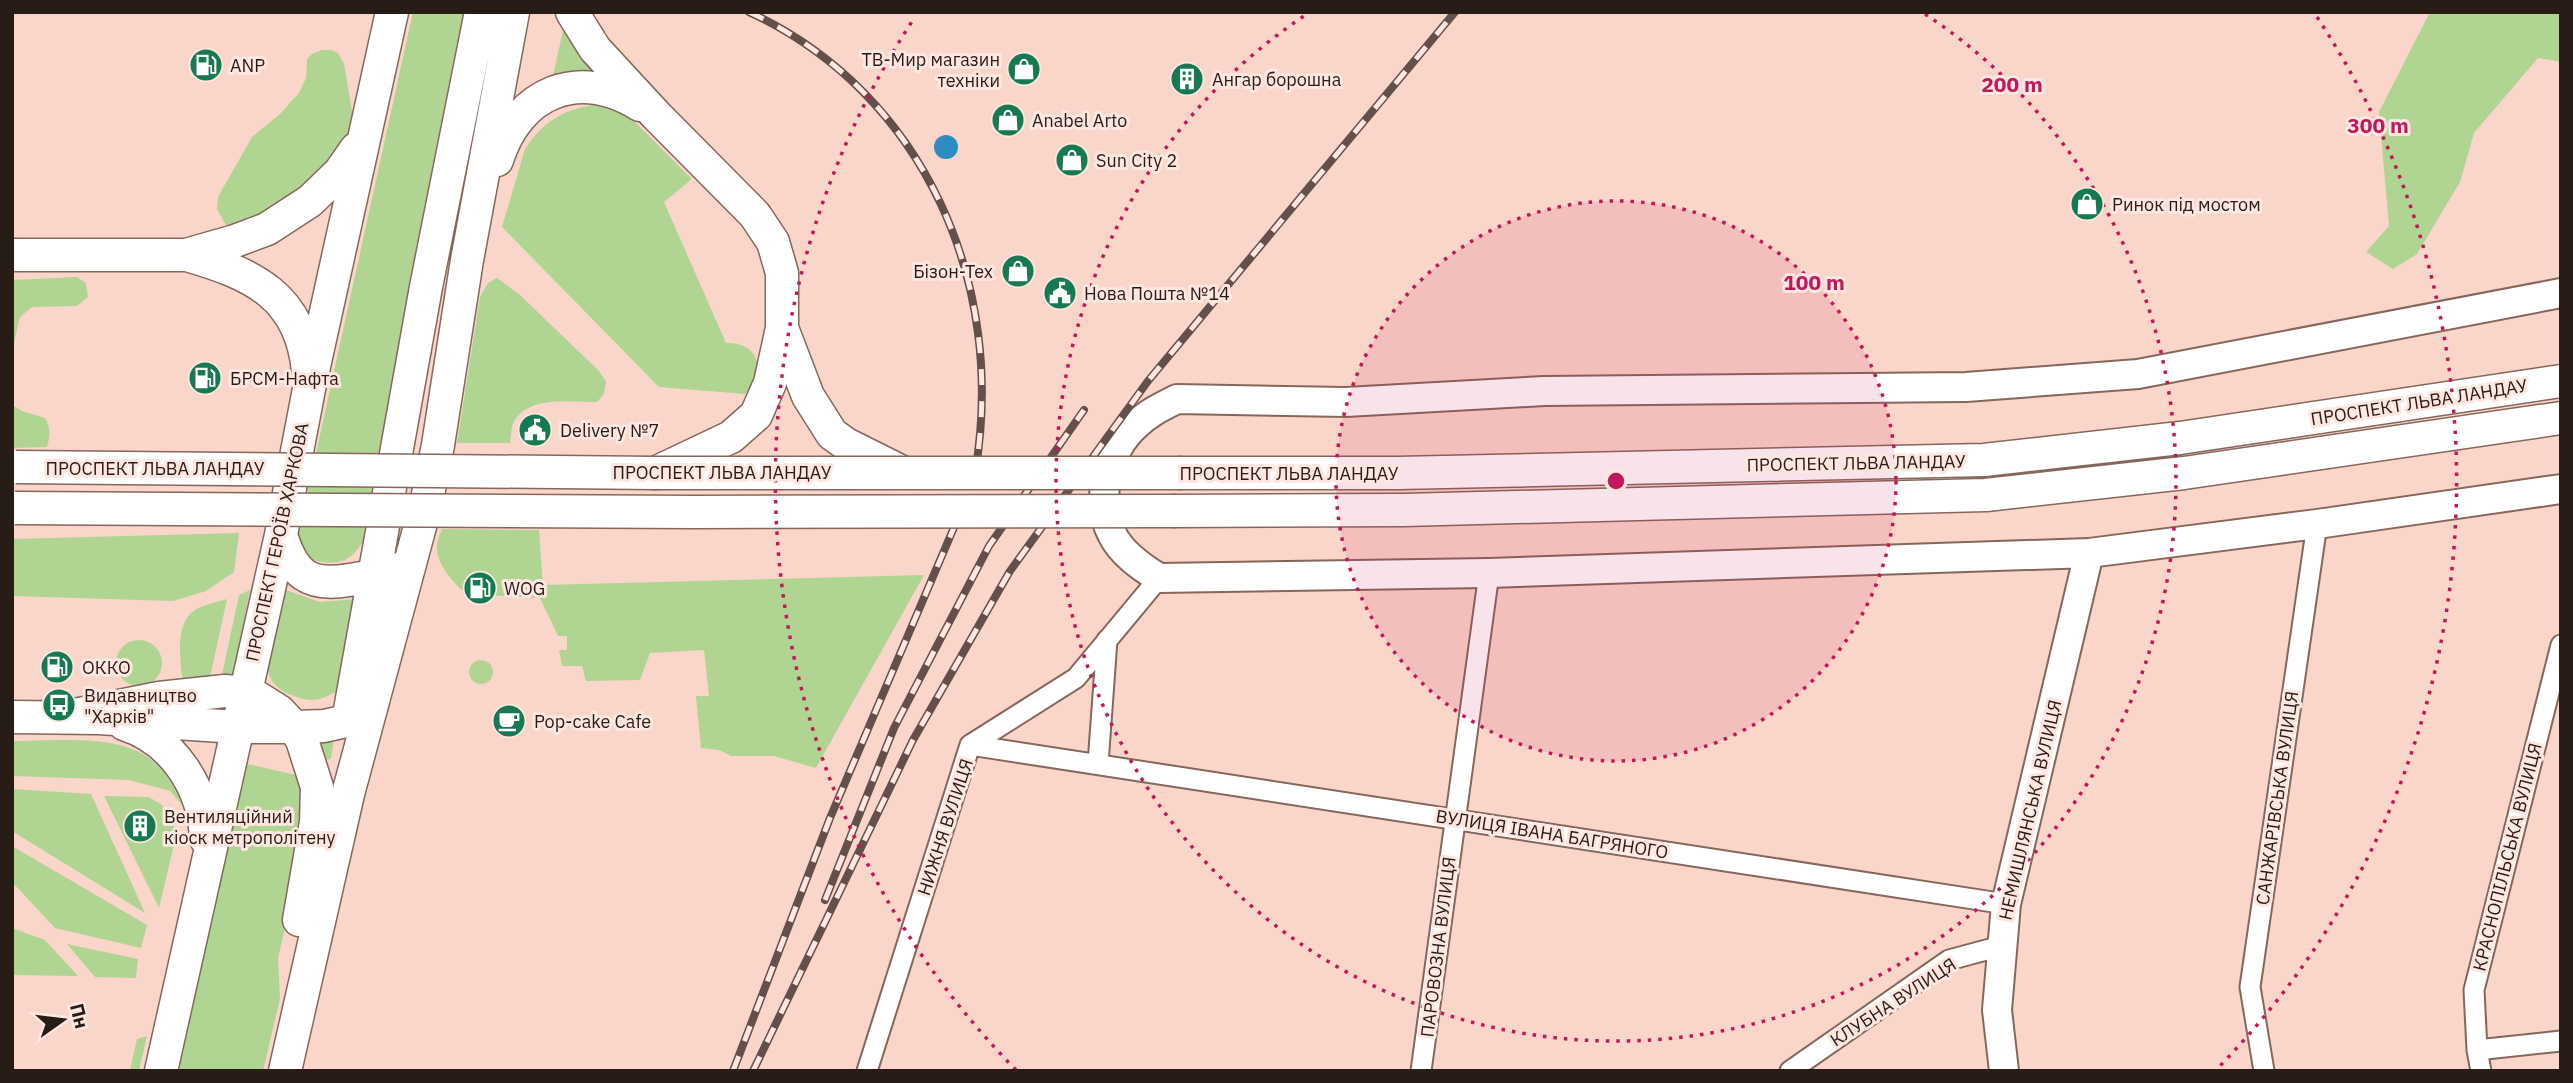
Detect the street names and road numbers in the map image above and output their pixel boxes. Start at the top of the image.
street label: ПРОСПЕКТ ЛЬВА ЛАНДАУ [2309,373,2529,430]
street label: ПРОСПЕКТ ГЕРОЇВ ХАРКОВА [240,420,314,664]
street label: ПРОСПЕКТ ЛЬВА ЛАНДАУ [1746,450,1966,476]
street label: ПРОСПЕКТ ЛЬВА ЛАНДАУ [45,457,265,480]
street label: ПРОСПЕКТ ЛЬВА ЛАНДАУ [612,461,832,484]
street label: ПРОСПЕКТ ЛЬВА ЛАНДАУ [1179,462,1399,485]
street label: САНЖАРІВСЬКА ВУЛИЦЯ [2251,690,2303,906]
street label: НЕМИШЛЯНСЬКА ВУЛИЦЯ [1993,698,2067,922]
street label: КРАСНОПІЛЬСЬКА ВУЛИЦЯ [2467,740,2547,974]
street label: НИЖНЯ ВУЛИЦЯ [912,756,978,898]
street label: ВУЛИЦЯ ІВАНА БАГРЯНОГО [1434,804,1670,864]
street label: ПАРОВОЗНА ВУЛИЦЯ [1415,855,1461,1039]
street label: КЛУБНА ВУЛИЦЯ [1826,953,1960,1051]

